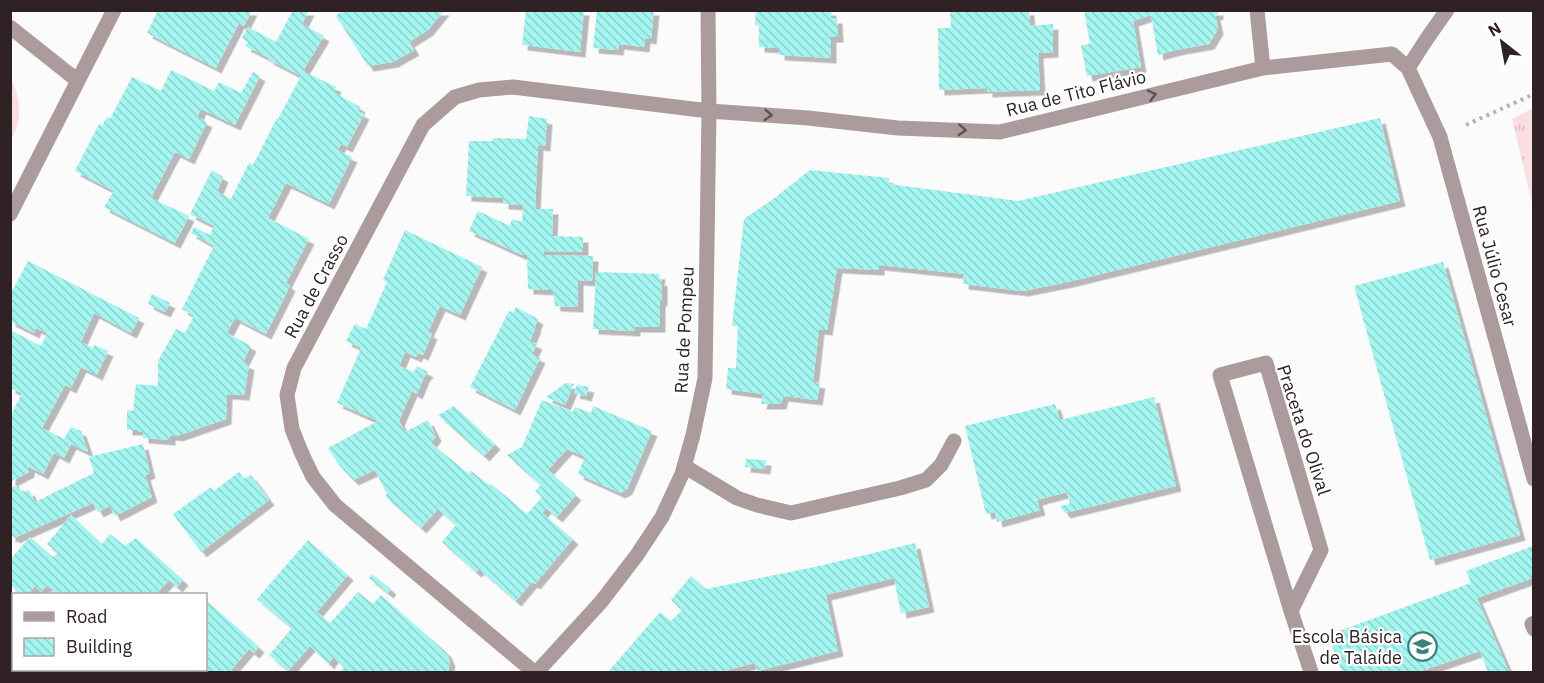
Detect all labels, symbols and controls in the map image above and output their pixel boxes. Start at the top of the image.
north arrow [1472,12,1532,72]
text: N [1484,18,1504,41]
street label: Rua de Tito Flávio [1004,64,1148,122]
one-way arrow [1147,89,1157,102]
one-way arrow [763,108,772,121]
one-way arrow [958,124,967,137]
street label: Rua Júlio Cesar [1468,203,1522,330]
street label: Rua de Crasso [279,230,353,342]
street label: Rua de Pompeu [669,266,699,394]
street label: Praceta do Olival [1272,362,1336,498]
legend [12,593,207,671]
text: Road [66,605,107,628]
place label: Escola Básica de Talaíde [1292,625,1402,669]
school or university icon: Escola Básica de Talaíde [1407,630,1439,662]
text: Building [66,635,133,658]

